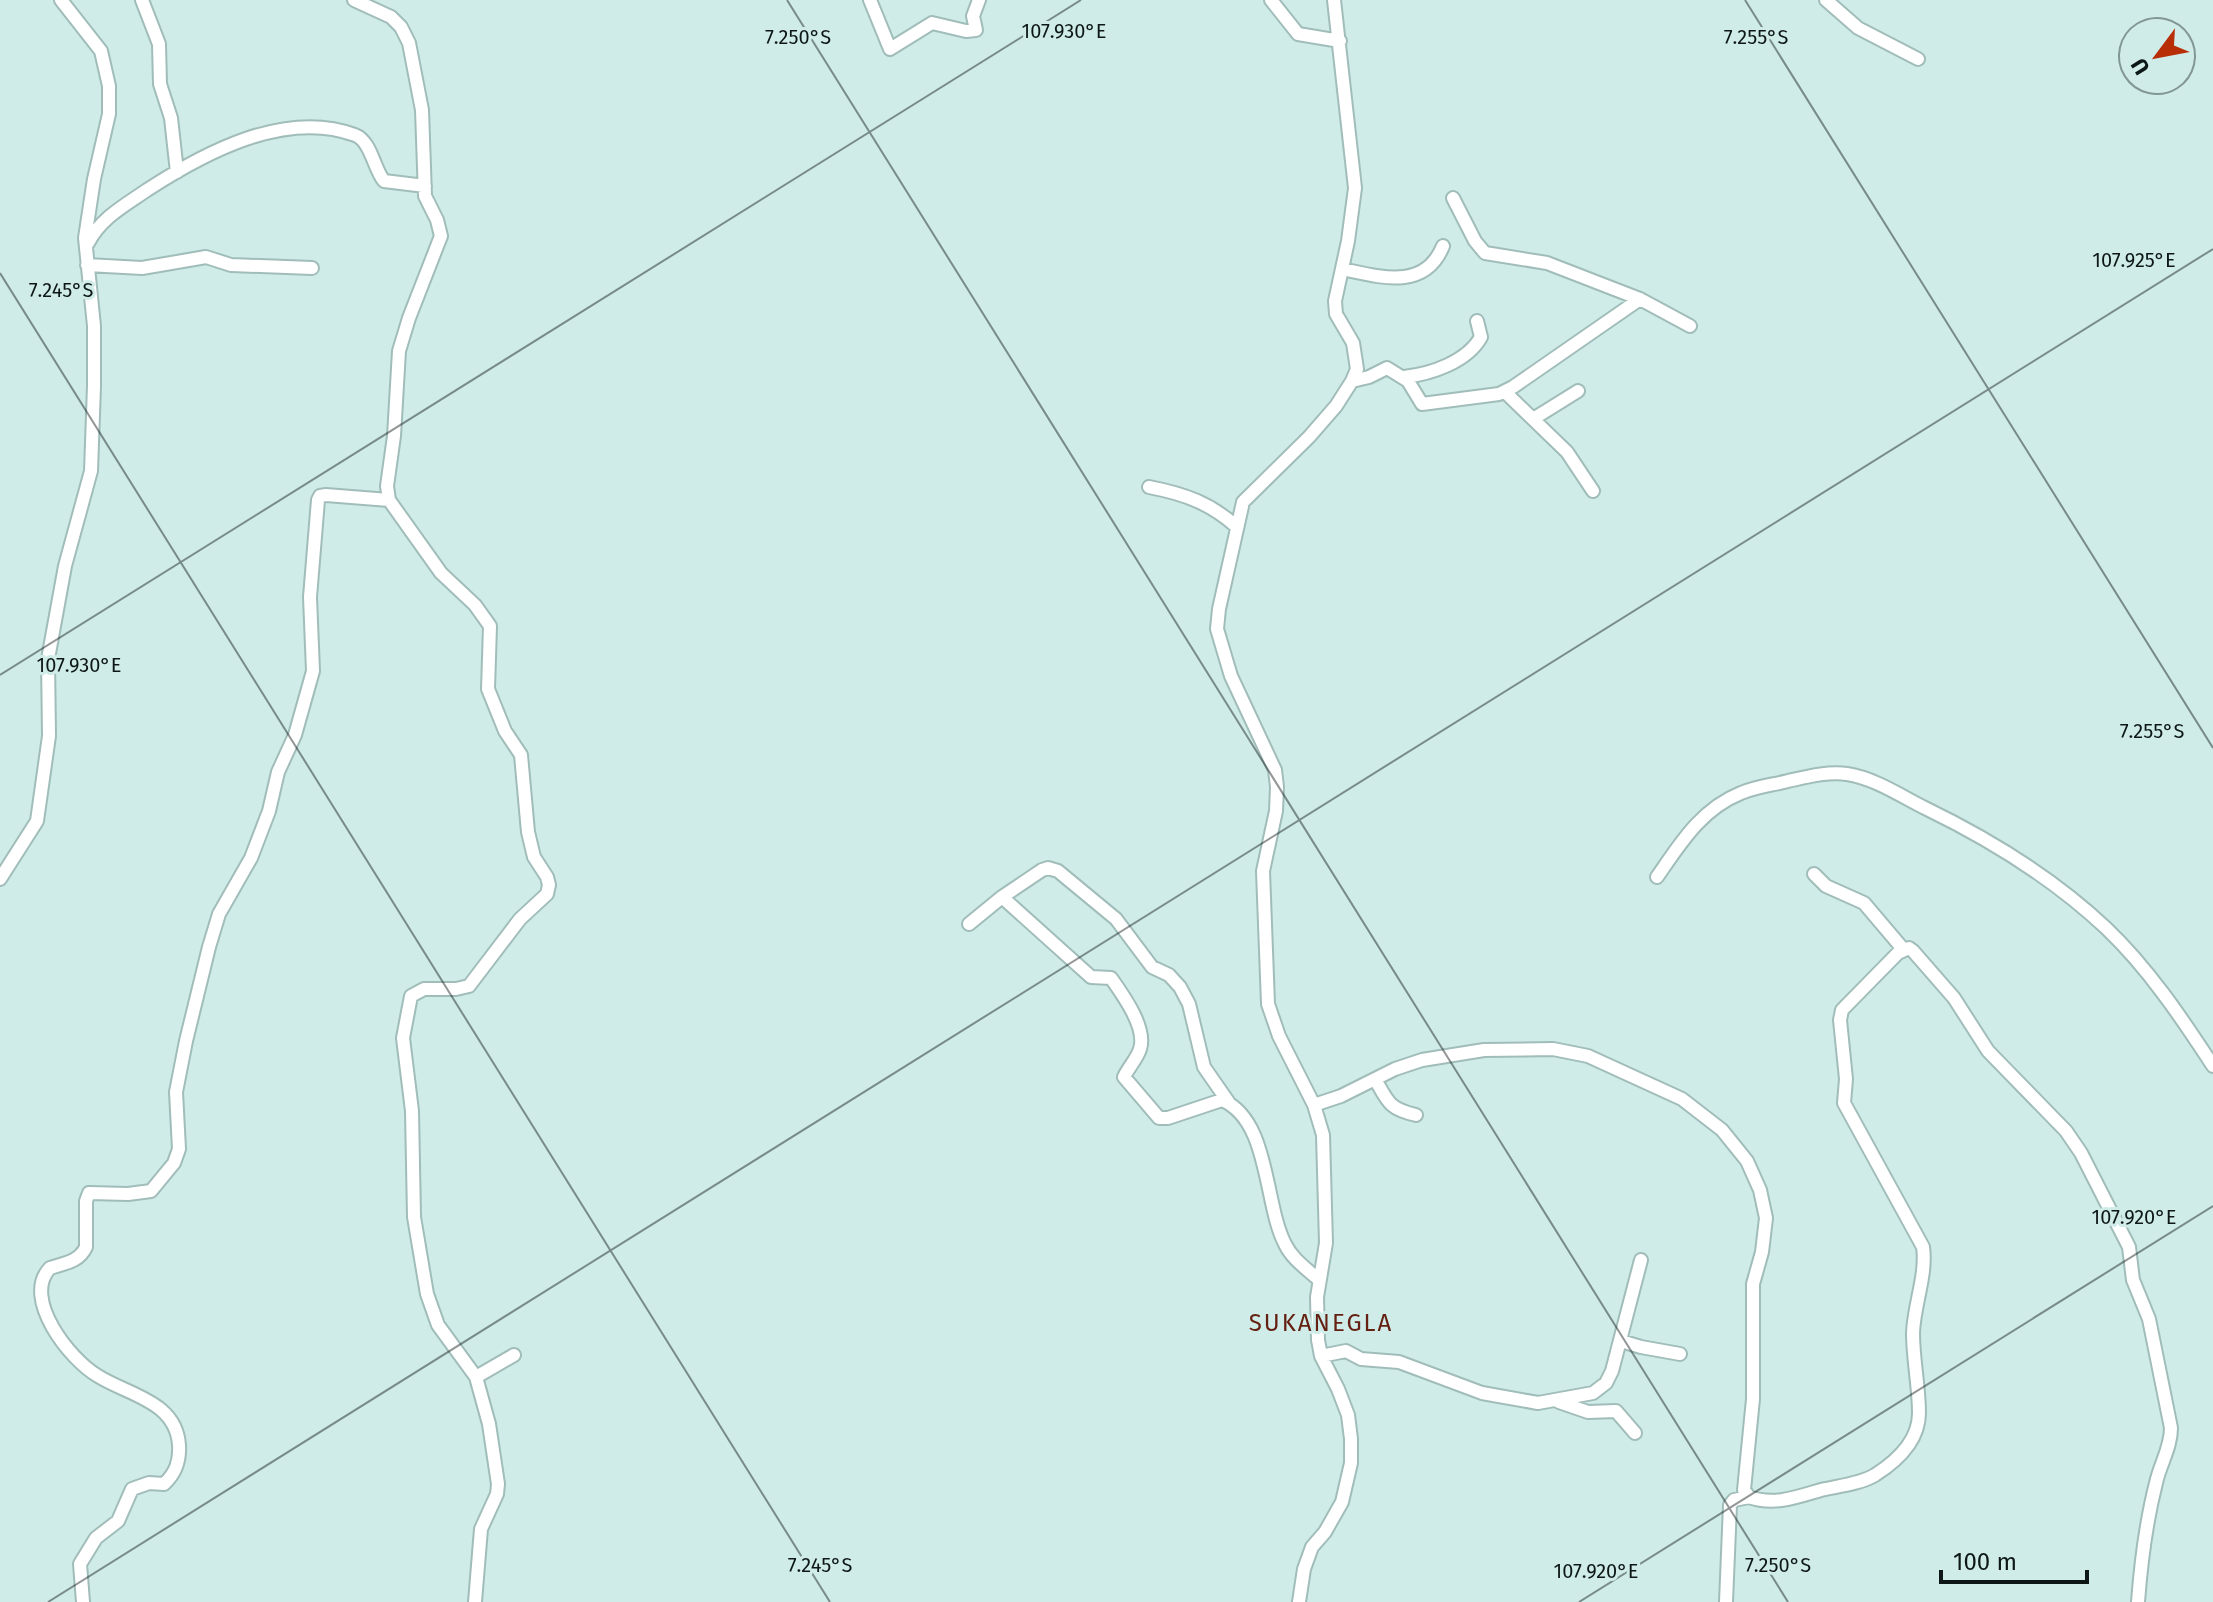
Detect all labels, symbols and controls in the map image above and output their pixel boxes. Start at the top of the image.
north arrow [2117,16,2197,96]
text: 107.930°E [1022,19,1107,43]
text: 7.250°S [765,25,831,49]
text: 7.255°S [1724,25,1788,49]
text: U [2125,53,2156,80]
text: 107.925°E [2092,248,2176,272]
text: 7.245°S [29,278,93,302]
text: 107.930°E [37,653,122,677]
text: 7.255°S [2120,719,2184,743]
text: 107.920°E [2092,1205,2176,1229]
district label: SUKANEGLA [1249,1309,1393,1337]
scale bar [1941,1534,2087,1584]
text: 100 m [1953,1548,2017,1576]
text: 7.245°S [788,1553,852,1577]
text: 7.250°S [1745,1553,1811,1577]
text: 107.920°E [1554,1559,1638,1583]

